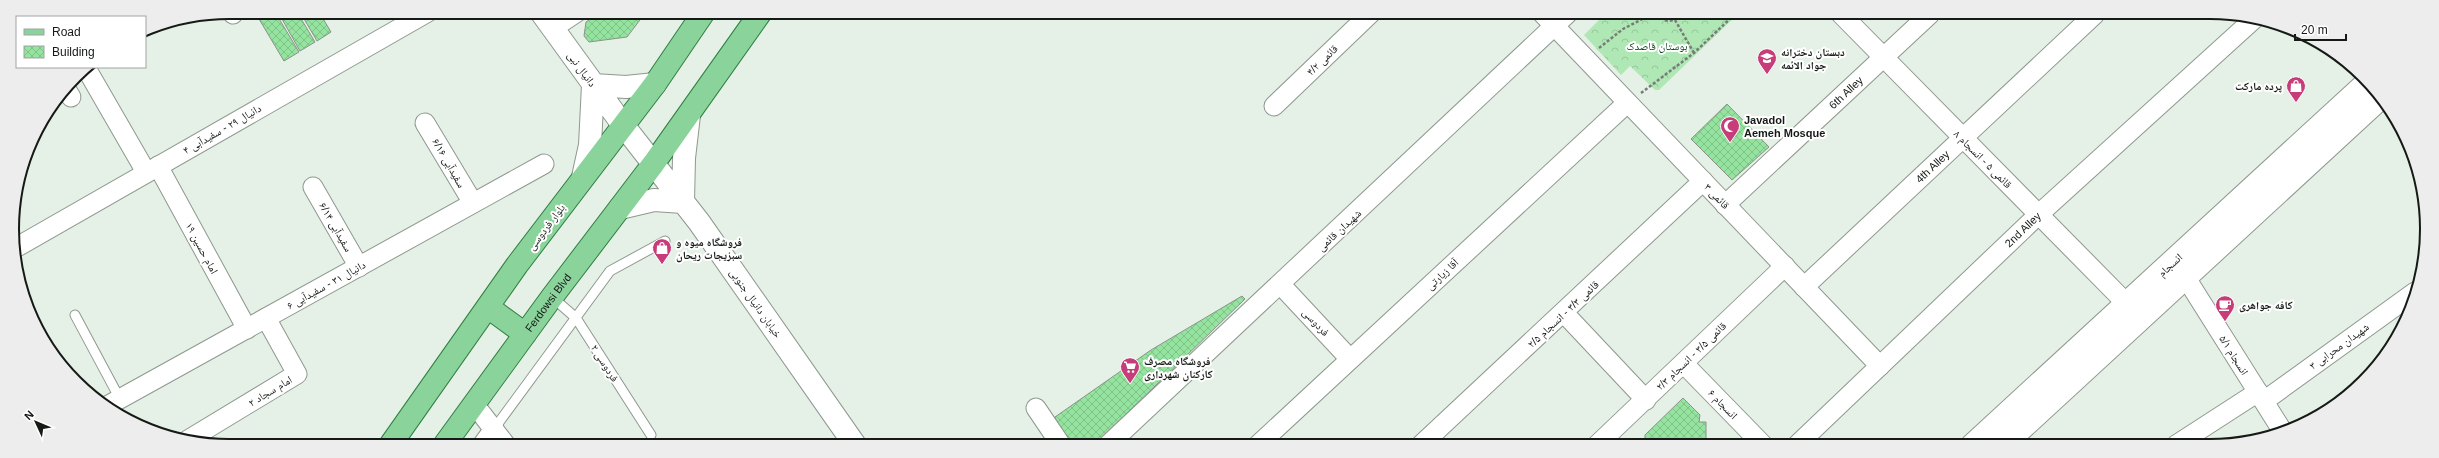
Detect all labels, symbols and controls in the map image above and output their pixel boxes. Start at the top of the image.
legend [16,16,146,68]
scale bar [2295,16,2346,42]
text: 20 m [2301,23,2328,37]
text: Road [52,25,81,39]
park label: بوستان قاصدک [1627,40,1687,53]
street label: قائمی ۴/۲ [1304,42,1341,78]
text: Building [52,45,95,59]
place label: دبستان دخترانه جواد الائمه [1781,46,1845,72]
school or university icon: دبستان دخترانه جواد الائمه [1756,47,1778,75]
street label: دانیال نبی [564,49,599,90]
street label: 6th Alley [1826,74,1865,111]
shop icon: پرده مارکت [2285,75,2307,103]
place label: پرده مارکت [2235,80,2282,93]
street label: دانیال ۲۹ - سفیدآبی ۴ [181,102,264,157]
place label: Javadol Aemeh Mosque [1744,114,1825,139]
mosque icon: Javadol Aemeh Mosque [1719,115,1741,143]
street label: قائمی ۵ - انسجام ۸ [1951,128,2015,191]
street label: سفیدآبی ۶/۱۶ [429,136,468,190]
street label: 4th Alley [1913,148,1952,185]
street label: قائمی ۳ [1701,181,1732,212]
street label: سفیدآبی ۶/۱۴ [316,200,355,254]
street label: بلوار فردوسی [525,202,568,253]
street label: شهیدان قائمی [1315,207,1364,254]
street label: 2nd Alley [2002,209,2043,249]
street label: امام حسین ۱۹ [183,220,221,276]
place label: فروشگاه میوه و سبزیجات ریحان [676,236,743,263]
shop icon: فروشگاه میوه و سبزیجات ریحان [651,237,673,265]
street label: انسجام [2156,251,2185,280]
street label: آقا زیارتی [1423,256,1461,293]
street label: دانیال ۳۱ - سفیدآبی ۶ [285,258,368,312]
street label: خیابان دانیال جنوبی [727,266,784,340]
street label: Ferdowsi Blvd [523,271,574,334]
street label: قائمی ۳/۳ - انسجام ۲/۵ [1525,278,1602,351]
cafe icon: کافه جواهری [2214,294,2236,322]
place label: کافه جواهری [2239,299,2293,313]
street label: فردوسی [1299,306,1332,339]
street label: قائمی ۳/۵ - انسجام ۲/۳ [1653,319,1729,393]
street label: شهیدان محرابی ۳ [2307,320,2372,372]
street label: انسجام ۵/۱ [2216,333,2251,378]
street label: فردوسی ۲ [588,342,621,385]
place label: فروشگاه مصرف کارکنان شهرداری [1144,355,1213,382]
supermarket icon: فروشگاه مصرف کارکنان شهرداری [1119,356,1141,384]
street label: امام سجاد ۲ [246,373,295,410]
street label: انسجام ۶ [1705,387,1740,422]
north arrow [16,402,56,442]
text: N [22,408,36,422]

